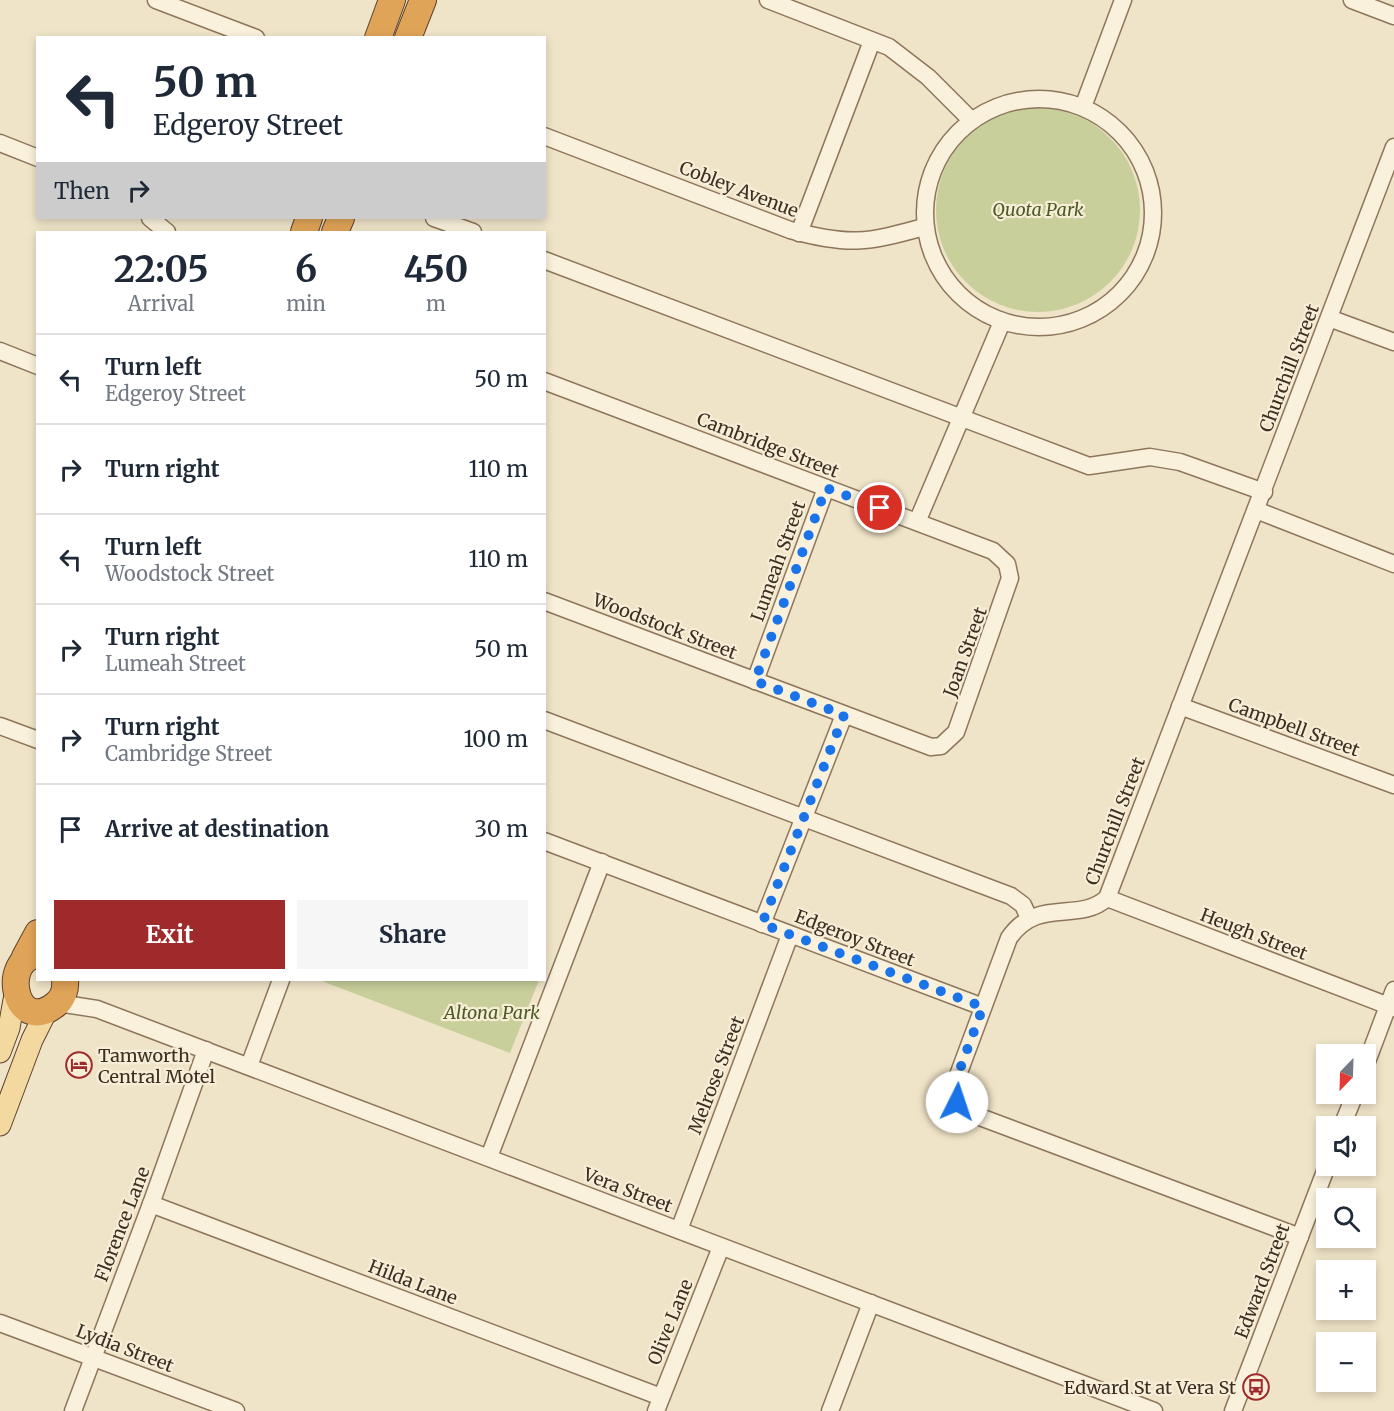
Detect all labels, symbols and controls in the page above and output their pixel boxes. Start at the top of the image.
text: 50 m [153,56,257,108]
icon: left [54,60,132,138]
text: Edgeroy Street [153,108,343,142]
street label: Cobley Avenue [676,156,802,222]
icon: right [122,174,155,207]
text: Then [54,177,110,205]
park label: Quota Park [992,198,1084,221]
text: 22:05 [114,247,209,292]
text: 6 [295,247,317,292]
text: 450 [404,247,468,292]
text: Arrival [128,291,195,316]
text: min [286,291,326,316]
text: m [426,291,446,316]
street label: Churchill Street [1254,301,1324,435]
text: Turn left [105,353,202,381]
icon: left [54,363,87,396]
text: 50 m [474,365,528,393]
text: Edgeroy Street [105,381,246,406]
street label: Cambridge Street [694,407,842,483]
icon: right [54,453,87,486]
text: Turn right [105,455,219,483]
text: 110 m [469,455,528,483]
pin [854,482,905,533]
icon: arrive [863,491,896,524]
street label: Lumeah Street [746,498,810,624]
text: Turn left [105,533,202,561]
icon: left [54,543,87,576]
text: 110 m [469,545,528,573]
text: Woodstock Street [105,561,274,586]
street label: Woodstock Street [589,588,740,664]
street label: Joan Street [938,604,992,701]
text: Turn right [105,623,219,651]
icon: right [54,633,87,666]
text: 50 m [474,635,528,663]
text: Lumeah Street [105,651,246,676]
street label: Campbell Street [1225,693,1363,761]
text: Turn right [105,713,219,741]
icon: right [54,723,87,756]
text: 100 m [463,725,528,753]
text: Cambridge Street [105,741,272,766]
street label: Churchill Street [1080,754,1150,888]
icon: arrive [54,813,87,846]
text: Arrive at destination [105,815,329,843]
text: 30 m [474,815,528,843]
button: Exit [54,900,285,969]
button: Share [297,900,528,969]
street label: Heugh Street [1197,903,1311,965]
street label: Edgeroy Street [792,905,918,971]
park label: Altona Park [442,1001,540,1024]
street label: Melrose Street [683,1013,749,1137]
place label: Tamworth Central Motel [98,1044,215,1088]
north arrow [1316,1044,1376,1104]
map controls [1316,1044,1376,1392]
hotel icon: Tamworth Central Motel [64,1050,94,1080]
position arrow [925,1070,989,1134]
button: sound [1316,1116,1376,1176]
street label: Vera Street [579,1162,676,1218]
street label: Florence Lane [90,1163,154,1285]
button: search [1316,1188,1376,1248]
street label: Edward Street [1230,1220,1294,1342]
street label: Hilda Lane [365,1255,461,1309]
button: + [1316,1260,1376,1320]
street label: Olive Lane [642,1276,698,1368]
street label: Lydia Street [73,1319,177,1377]
button: − [1316,1332,1376,1392]
bus stop icon: Edward St at Vera St [1241,1372,1271,1402]
place label: Edward St at Vera St [1064,1376,1236,1399]

